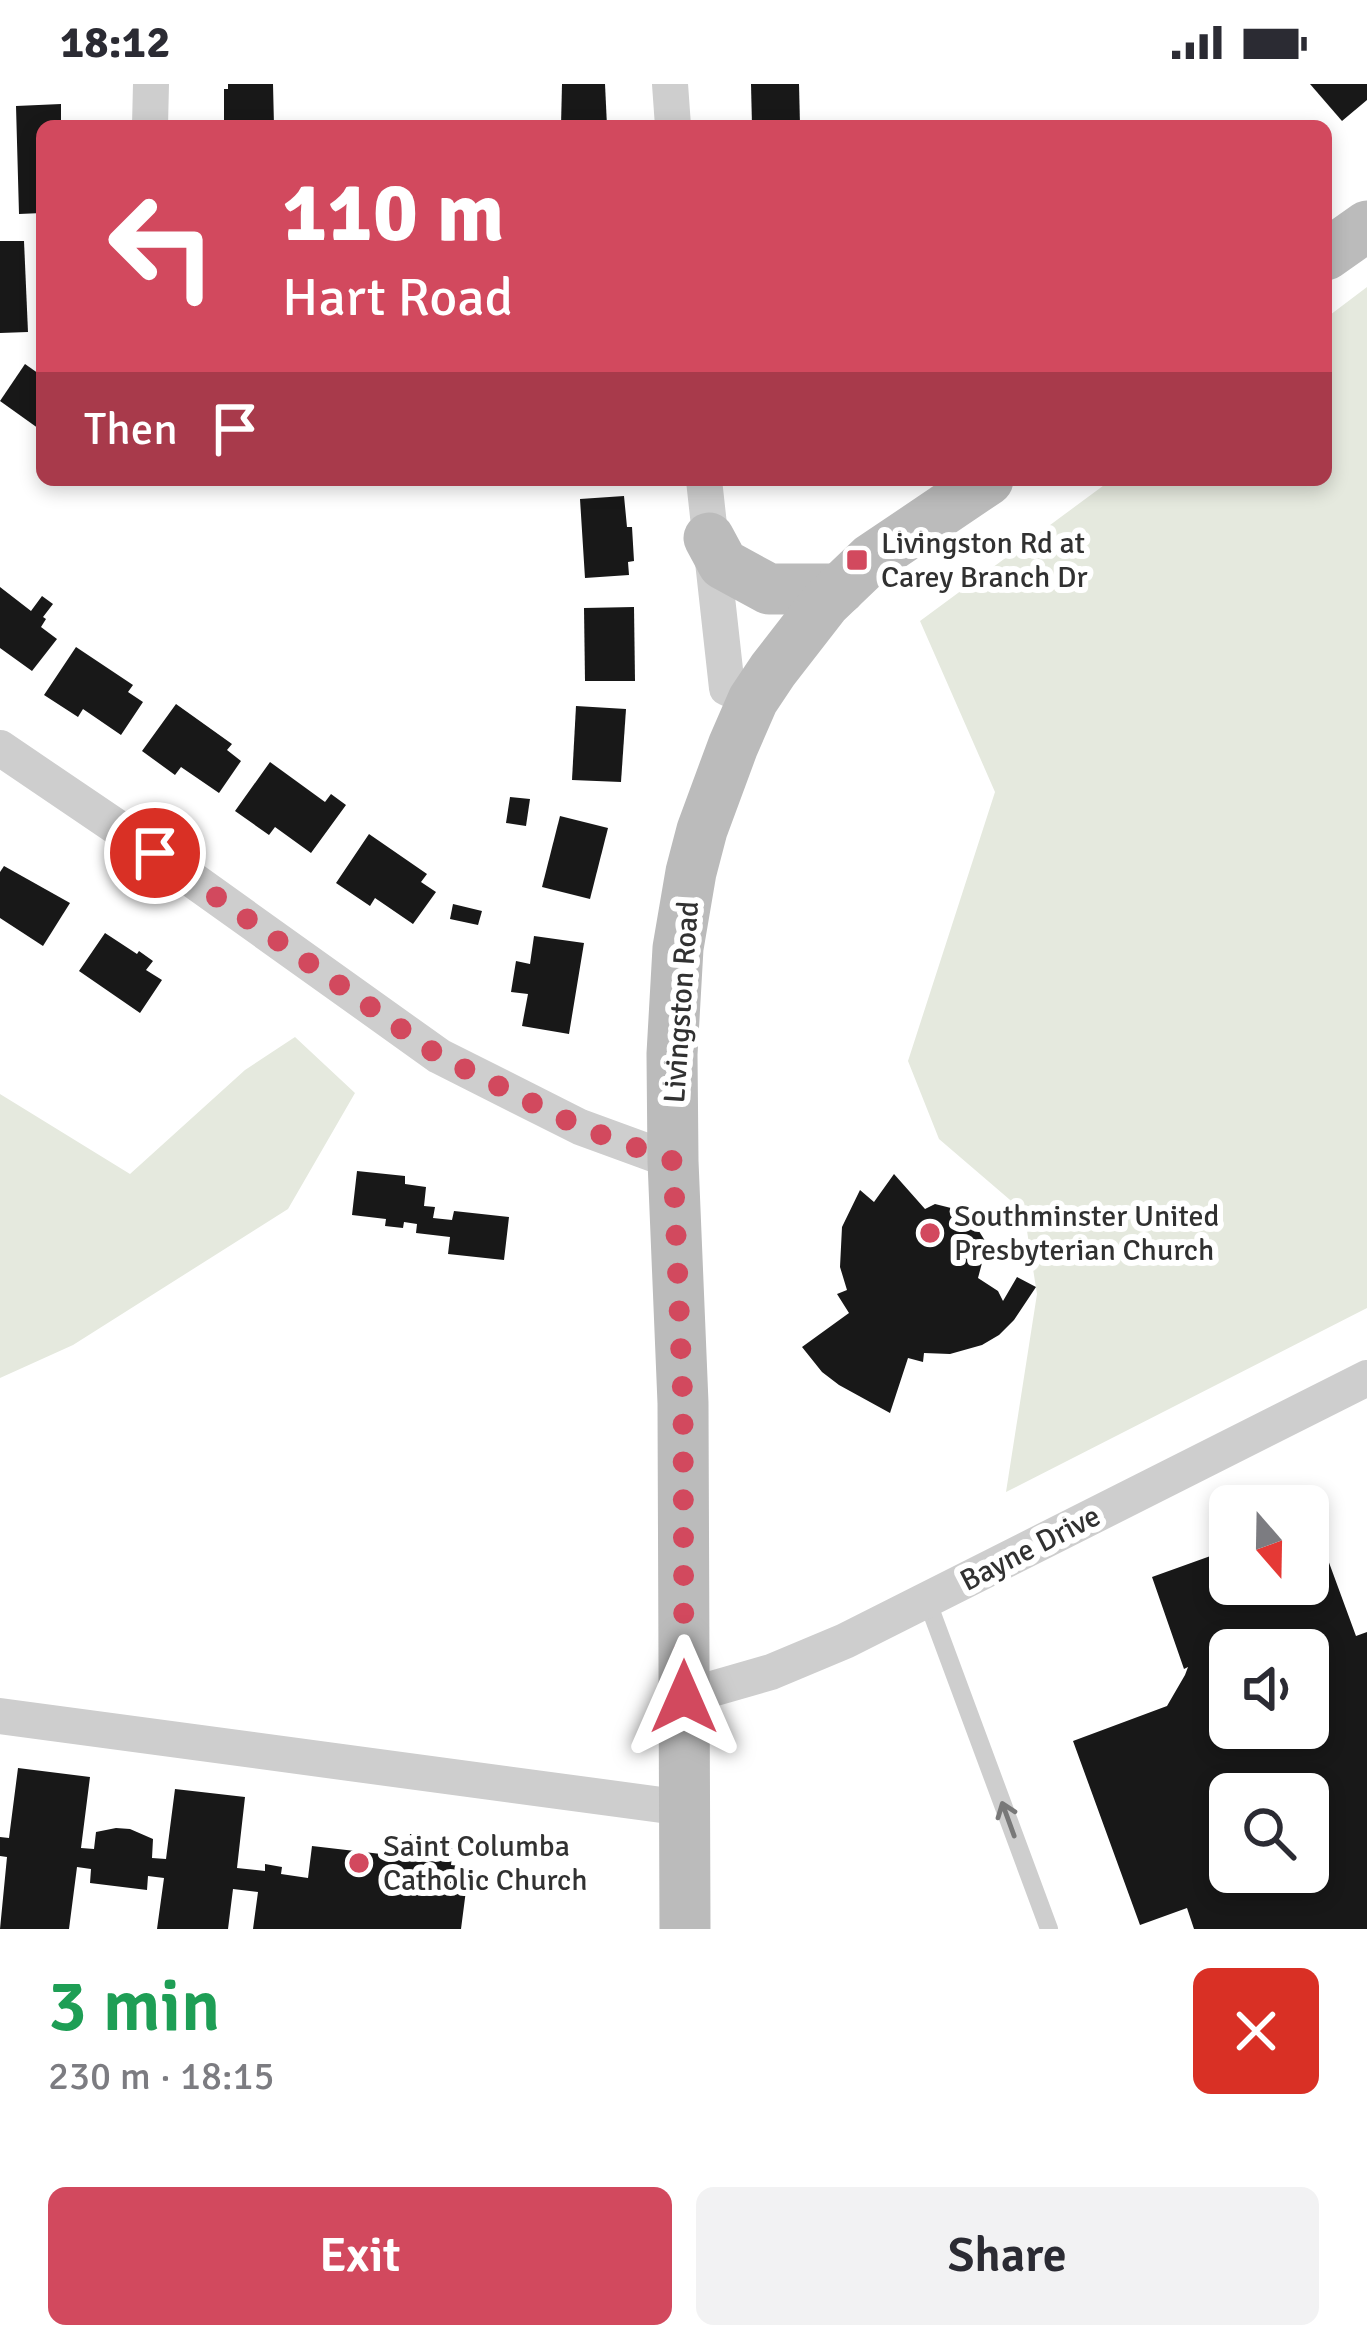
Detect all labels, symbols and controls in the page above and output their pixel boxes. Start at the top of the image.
text: 18:12 [60,15,170,70]
text: 110 m [282,161,504,265]
icon: left [84,168,240,324]
text: Hart Road [282,264,513,331]
icon: arrive [202,396,268,462]
text: Then [84,402,178,457]
place label: Livingston Rd at Carey Branch Dr [881,525,1088,596]
marker: Livingston Rd at Carey Branch Dr [844,547,870,573]
pin [104,802,206,904]
icon: arrive [122,820,188,886]
street label: Livingston Road [656,900,707,1104]
place label: Southminster United Presbyterian Church [954,1198,1219,1269]
marker: Southminster United Presbyterian Church [917,1220,943,1246]
north arrow [1209,1485,1329,1605]
map controls [1209,1485,1329,1893]
street label: Bayne Drive [954,1497,1106,1599]
button: sound [1209,1629,1329,1749]
position arrow [621,1634,747,1760]
button: search [1209,1773,1329,1893]
one-way arrow [996,1802,1018,1839]
place label: Saint Columba Catholic Church [383,1828,588,1899]
marker: Saint Columba Catholic Church [346,1850,372,1876]
text: 3 min [48,1962,220,2051]
button: close [1193,1968,1319,2094]
text: 230 m · 18:15 [48,2052,275,2100]
button: Exit [48,2187,672,2325]
button: Share [696,2187,1319,2325]

